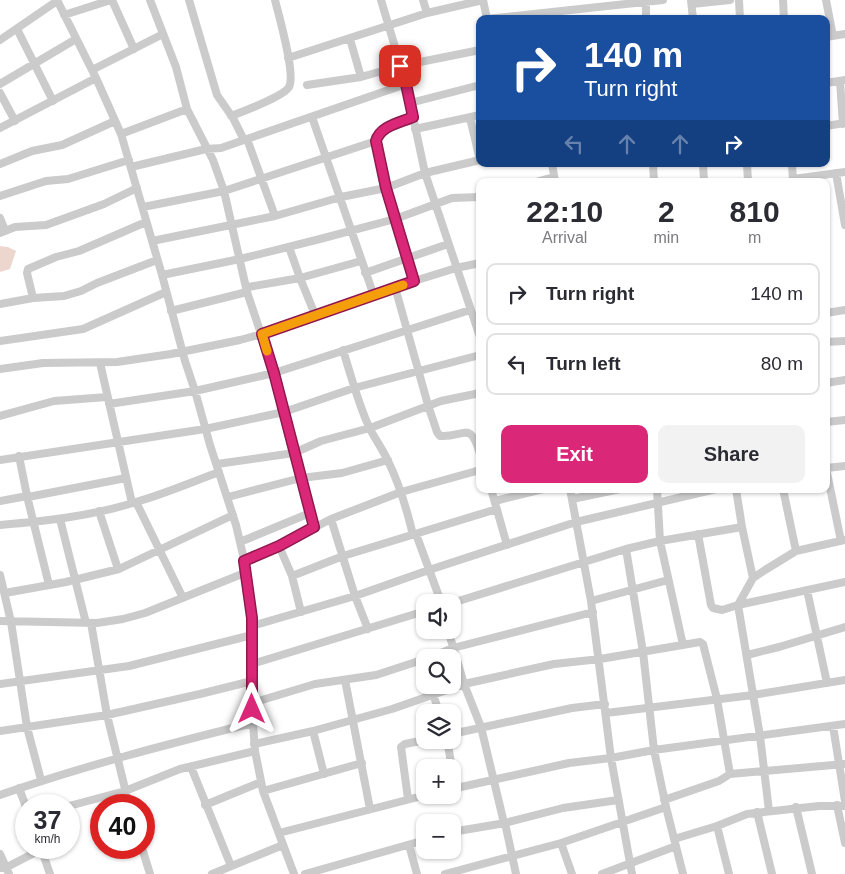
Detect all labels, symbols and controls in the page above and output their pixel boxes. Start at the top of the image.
icon: right [501,35,566,100]
text: 140 m [584,35,683,74]
pin [379,45,421,87]
icon: arrive [386,52,414,80]
text: Turn right [584,76,677,101]
icon: left [560,130,588,158]
icon: ahead [613,130,641,158]
icon: ahead [666,130,694,158]
icon: right [719,130,747,158]
text: 22:10 [526,195,603,228]
text: 2 [658,195,675,228]
text: 810 [730,195,780,228]
text: Arrival [542,229,587,246]
text: min [653,229,679,246]
text: m [748,229,761,246]
icon: right [503,280,531,308]
text: Turn right [546,283,634,304]
text: 140 m [750,283,803,304]
icon: left [503,350,531,378]
text: Turn left [546,353,621,374]
text: 80 m [761,353,803,374]
button: Exit [501,425,648,483]
button: Share [658,425,805,483]
map controls [416,594,461,859]
button: sound [416,594,461,639]
button: search [416,649,461,694]
position arrow [225,682,277,734]
button: layers [416,704,461,749]
button: + [416,759,461,804]
speed limit sign: 40 [90,794,155,859]
text: 37 [34,806,61,834]
button: − [416,814,461,859]
text: km/h [34,832,61,846]

